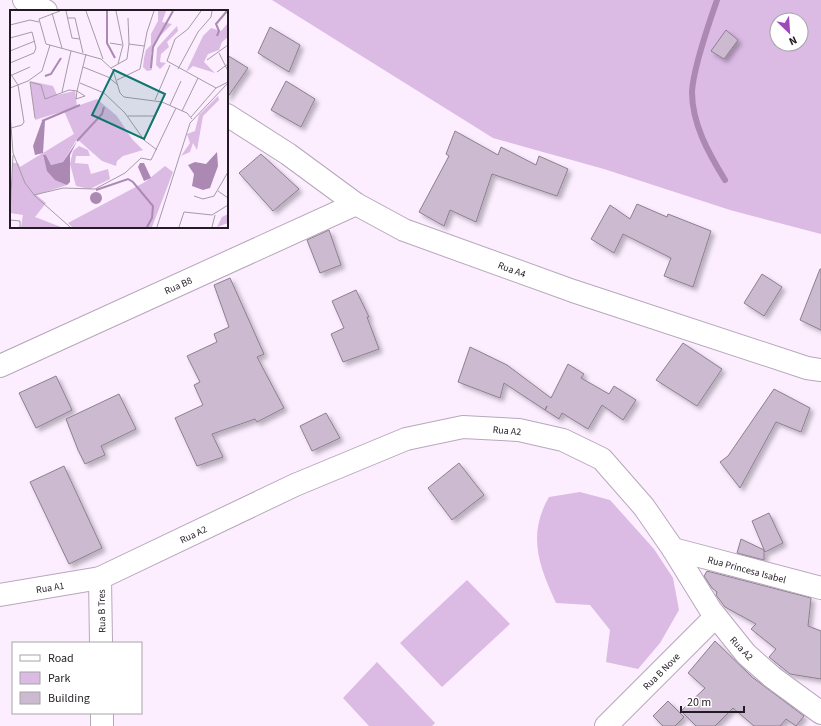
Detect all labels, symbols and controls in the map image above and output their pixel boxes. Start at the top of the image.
inset map [10,10,228,228]
north arrow [769,12,809,52]
text: N [787,32,800,49]
street label: Rua A4 [496,258,527,281]
street label: Rua B8 [162,274,195,298]
street label: Rua A2 [492,423,522,439]
street label: Rua A2 [178,522,209,547]
street label: Rua Princesa Isabel [706,553,788,587]
street label: Rua A1 [35,579,65,597]
street label: Rua B Tres [95,589,109,633]
street label: Rua A2 [726,633,756,664]
legend [12,642,142,714]
text: Road [48,650,74,667]
street label: Rua B Nove [640,650,683,693]
text: Park [48,670,70,687]
scale bar [681,688,744,714]
text: Building [48,690,90,707]
text: 20 m [687,694,711,711]

